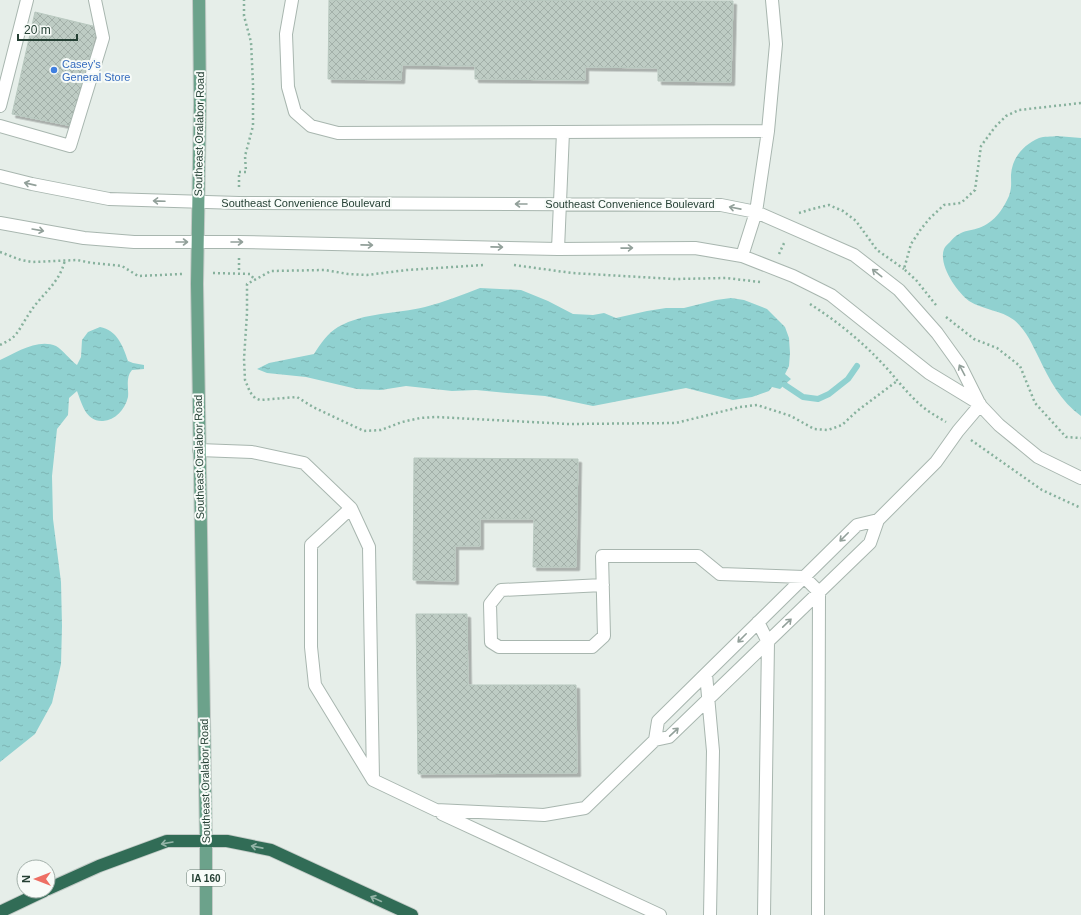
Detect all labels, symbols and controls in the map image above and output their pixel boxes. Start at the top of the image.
scale bar [18,16,77,42]
text: 20 m [24,23,51,37]
place label: Casey's General Store [62,58,130,83]
marker: Casey's General Store [49,65,59,75]
street label: Southeast Oralabor Road [192,72,206,196]
one-way arrow [24,179,37,187]
one-way arrow [153,197,166,204]
street label: Southeast Convenience Boulevard [221,197,391,209]
street label: Southeast Convenience Boulevard [545,198,715,210]
one-way arrow [515,200,528,208]
one-way arrow [729,203,742,211]
one-way arrow [32,226,45,234]
one-way arrow [175,238,188,246]
one-way arrow [230,238,243,246]
one-way arrow [360,241,373,248]
one-way arrow [490,244,503,251]
one-way arrow [620,244,633,252]
one-way arrow [872,269,883,277]
one-way arrow [958,364,966,376]
street label: Southeast Oralabor Road [192,395,206,519]
one-way arrow [839,532,849,542]
one-way arrow [782,618,793,627]
one-way arrow [737,633,747,643]
street label: Southeast Oralabor Road [198,719,212,843]
one-way arrow [669,727,679,737]
one-way arrow [161,839,174,847]
one-way arrow [251,843,264,851]
north arrow [16,859,56,899]
road number: IA 160 [187,870,225,886]
text: N [20,875,32,883]
one-way arrow [371,895,383,902]

